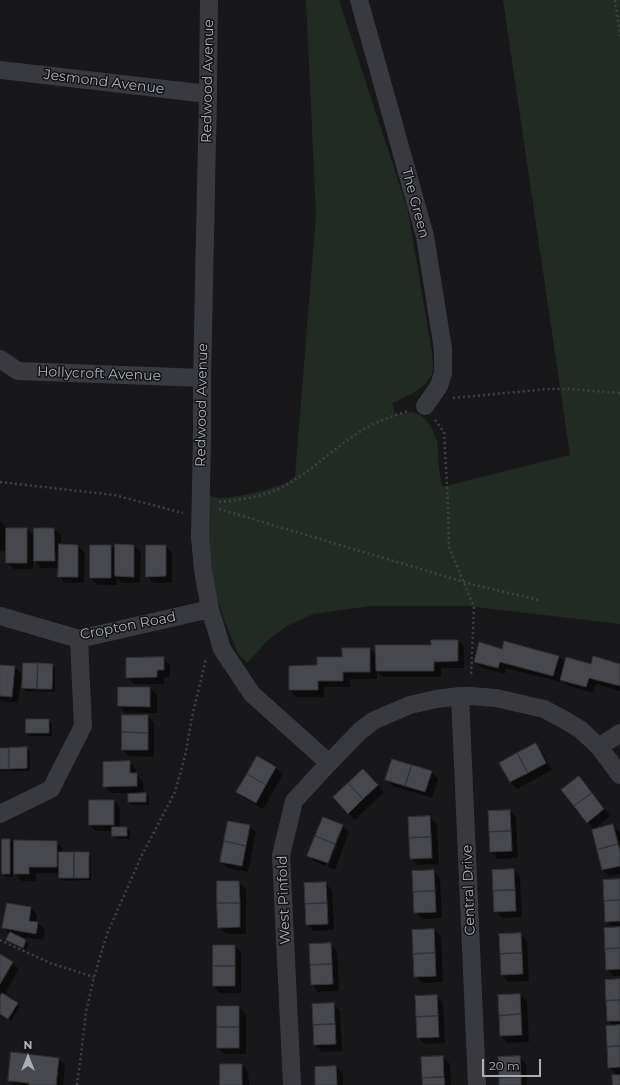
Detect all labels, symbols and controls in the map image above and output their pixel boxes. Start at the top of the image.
street label: Redwood Avenue [199,19,217,143]
street label: Jesmond Avenue [43,66,165,98]
street label: The Green [398,166,432,240]
street label: Redwood Avenue [193,343,211,467]
street label: Hollycroft Avenue [37,363,161,385]
street label: Cropton Road [79,608,177,644]
street label: Central Drive [459,844,479,936]
street label: West Pinfold [274,855,294,945]
north arrow [8,1037,48,1077]
text: N [24,1038,32,1052]
scale bar [484,1051,543,1077]
text: 20 m [489,1058,520,1073]

